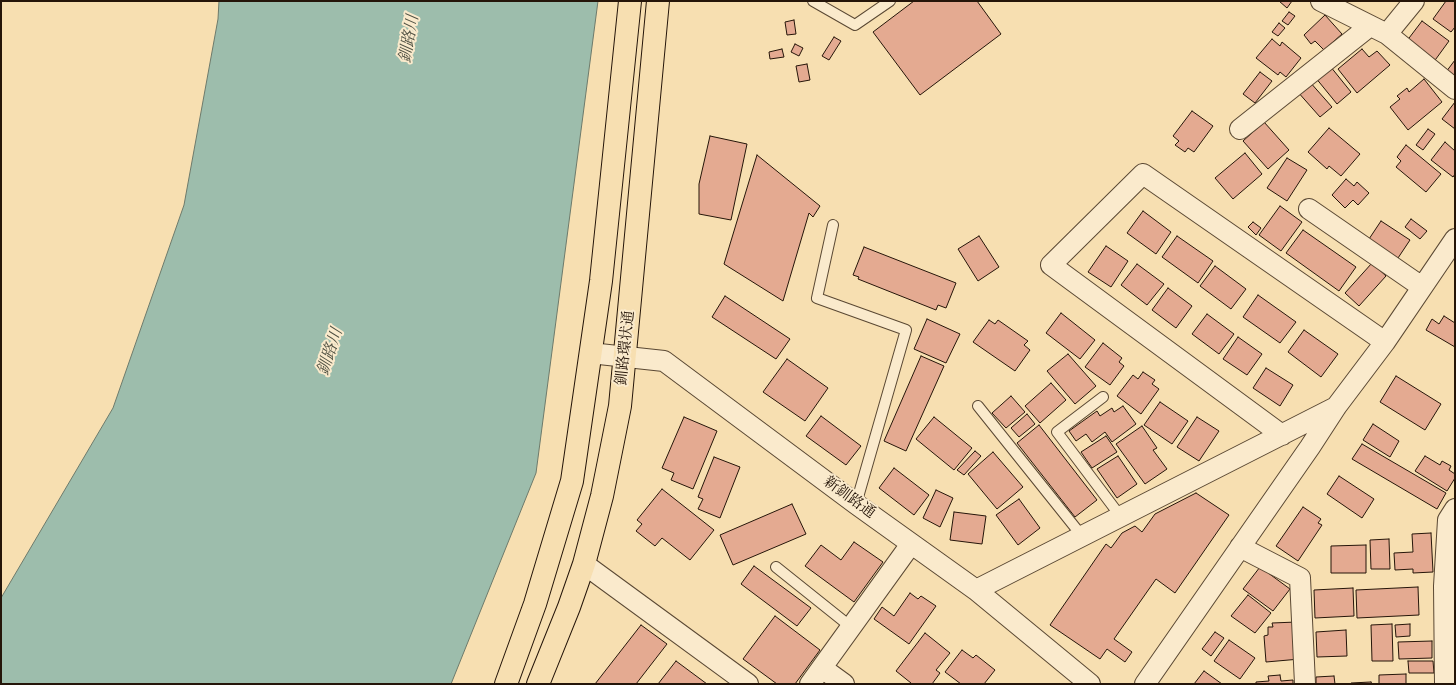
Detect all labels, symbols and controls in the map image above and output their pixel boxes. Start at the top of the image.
water label: 釧路川 [396,14,424,64]
street label: 釧路環状通 [613,310,639,386]
water label: 釧路川 [314,326,348,378]
street label: 新釧路通 [819,473,879,523]

